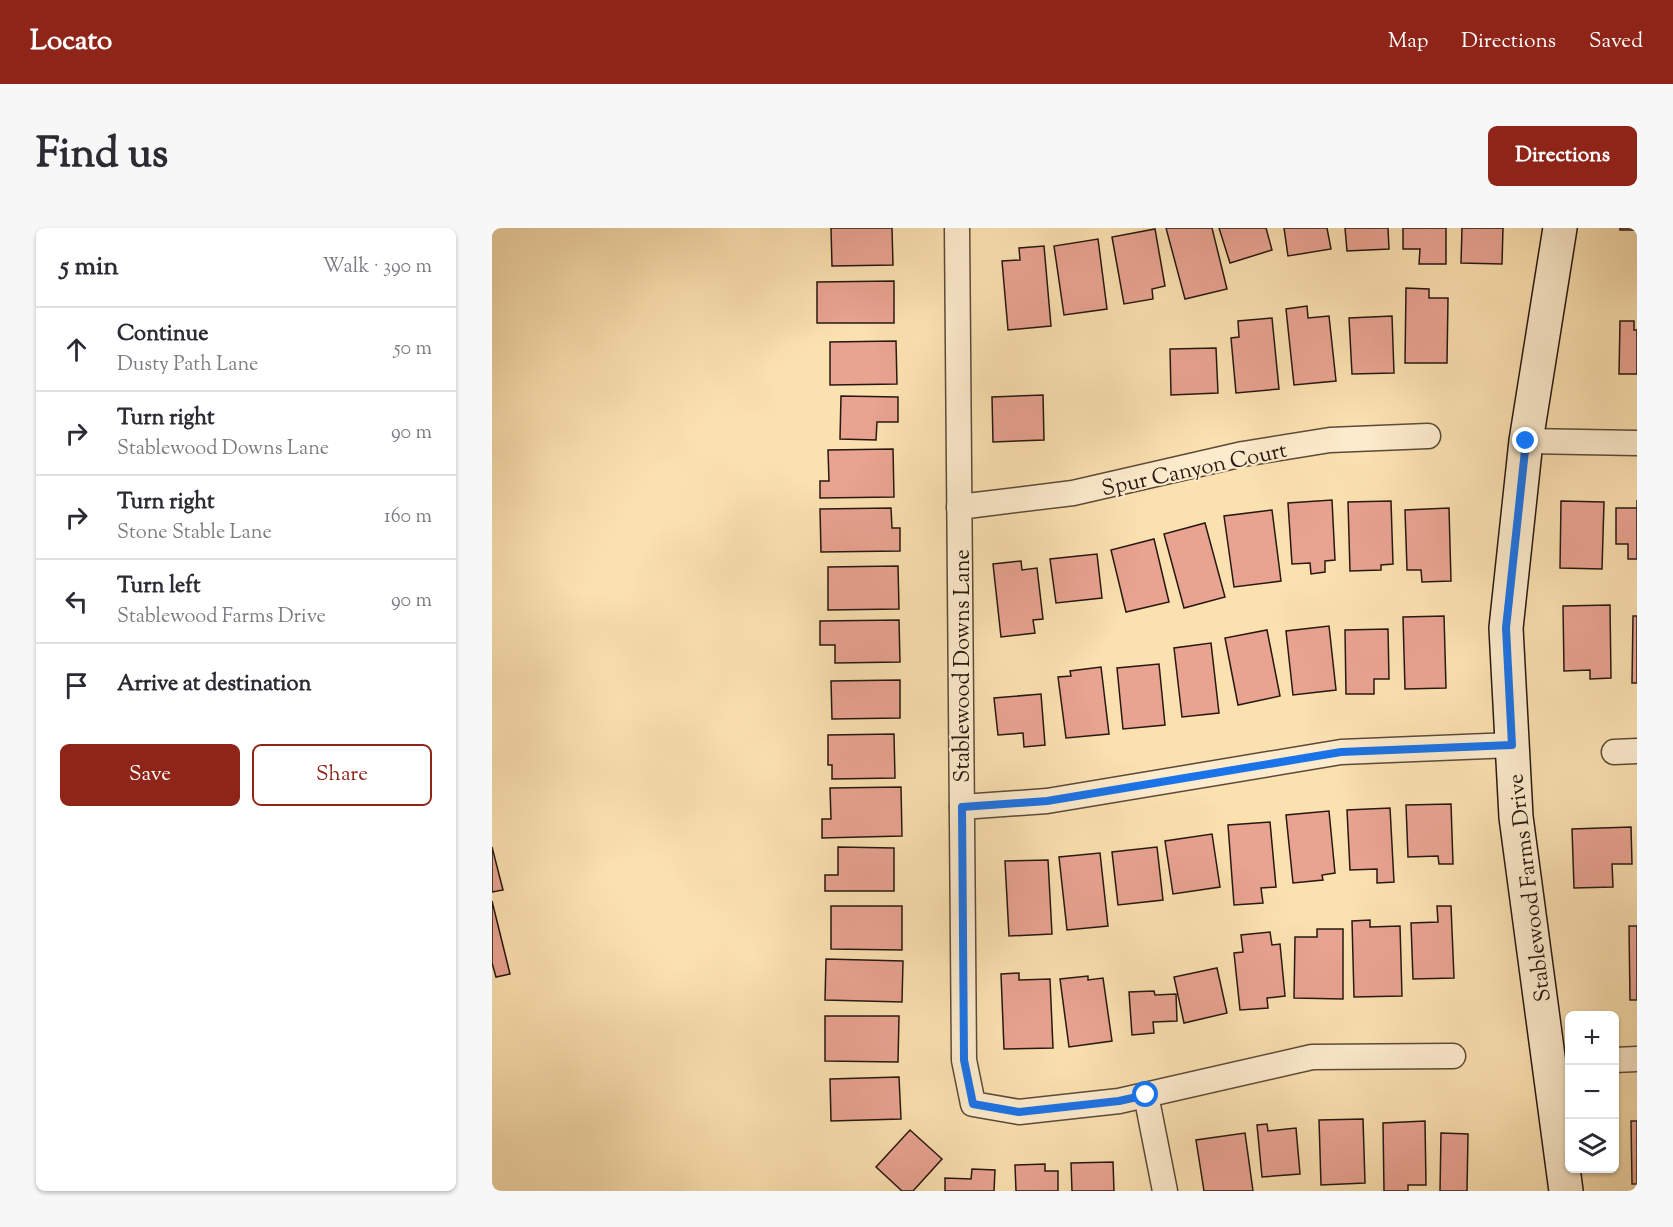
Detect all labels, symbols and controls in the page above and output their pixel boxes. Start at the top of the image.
text: Locato [30,22,112,62]
text: Map [1388,27,1428,57]
text: Directions [1461,27,1556,57]
text: Saved [1589,27,1643,57]
text: Find us [36,126,168,186]
button: Directions [1488,126,1637,186]
text: 5 min [60,249,119,286]
text: Walk · 390 m [323,253,432,282]
text: Continue [117,319,208,351]
icon: ahead [60,333,93,366]
text: 50 m [394,335,432,364]
text: Dusty Path Lane [117,351,258,380]
text: Turn right [117,403,214,435]
icon: right [60,417,93,450]
text: 90 m [391,419,432,448]
route end [1512,427,1538,453]
text: Stablewood Downs Lane [117,435,329,464]
street label: Spur Canyon Court [1099,436,1291,506]
text: Turn right [117,487,214,519]
icon: right [60,501,93,534]
text: 160 m [384,503,432,532]
text: Stone Stable Lane [117,519,272,548]
street label: Stablewood Downs Lane [948,549,980,783]
text: Turn left [117,571,200,603]
icon: left [60,585,93,618]
text: 90 m [391,587,432,616]
text: Stablewood Farms Drive [117,603,326,632]
icon: arrive [60,669,93,702]
text: Arrive at destination [117,669,312,701]
button: Save [60,744,240,806]
button: Share [252,744,432,806]
street label: Stablewood Farms Drive [1501,772,1561,1004]
map controls [1565,1011,1619,1173]
button: + [1565,1011,1619,1065]
button: − [1565,1065,1619,1119]
route start [1132,1081,1158,1107]
button: layers [1565,1119,1619,1173]

